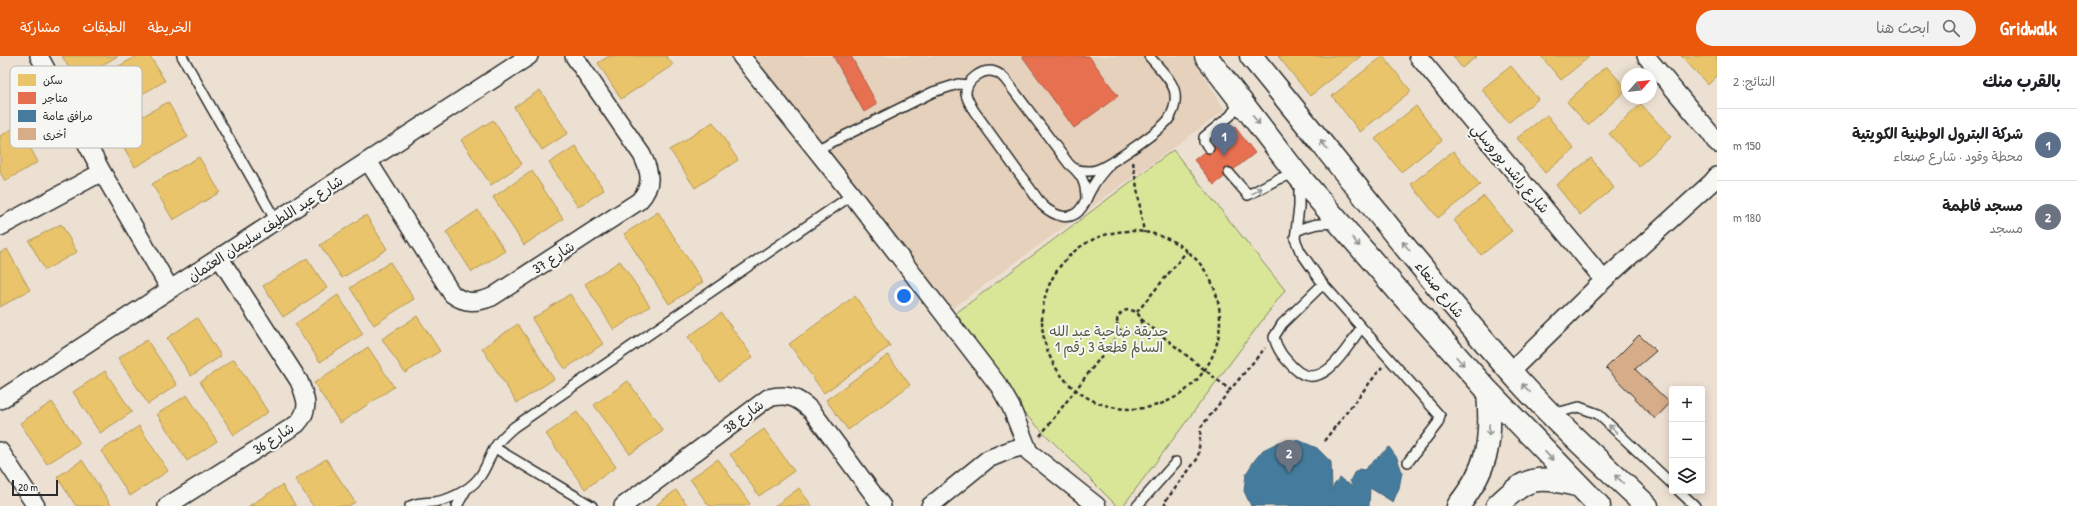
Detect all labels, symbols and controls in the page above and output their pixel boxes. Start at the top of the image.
search box [1696,10,1976,46]
text: Gridwalk [2000,15,2057,41]
text: مشاركة [20,17,60,36]
text: الطبقات [82,17,126,36]
text: الخريطة [148,17,191,36]
text: ابحث هنا [1876,17,1930,38]
icon: search [1940,17,1962,39]
legend [10,66,142,148]
north arrow [1621,68,1657,104]
text: بالقرب منك [1983,69,2061,92]
text: النتائج: 2 [1733,72,1775,90]
text: سكن [43,73,63,87]
text: متاجر [42,91,68,105]
text: مرافق عامة [43,109,93,123]
one-way arrow [1252,114,1260,125]
street label: شارع راشد بوروسلي [1465,119,1554,220]
pin: 1 [1211,123,1237,156]
text: شركة البترول الوطنية الكويتية [1852,123,2023,144]
text: أخرى [43,127,66,141]
text: 150 m [1733,136,1761,154]
text: 1 [2046,136,2050,154]
one-way arrow [1319,140,1328,151]
text: محطة وقود · شارع صنعاء [1893,147,2023,165]
street label: شارع عبد اللطيف سليمان العثمان [184,171,347,286]
one-way arrow [1251,186,1263,194]
text: مسجد فاطمة [1942,195,2023,216]
text: 180 m [1733,208,1761,226]
text: 2 [2045,208,2051,226]
text: مسجد [1990,219,2023,237]
street label: شارع 37 [528,236,578,279]
one-way arrow [1352,237,1361,247]
one-way arrow [1401,241,1410,252]
street label: شارع صنعاء [1410,256,1469,322]
your location [894,286,914,306]
park label: حديقة ضاحية عبد الله السالم قطعة 3 رقم 1 [1049,321,1169,358]
one-way arrow [1455,356,1465,366]
one-way arrow [1521,383,1531,393]
map controls [1669,386,1705,494]
button: + [1669,386,1705,422]
street label: شارع 38 [719,395,768,438]
street label: شارع 36 [249,418,298,459]
button: − [1669,422,1705,458]
one-way arrow [1486,423,1493,436]
one-way arrow [1608,424,1618,433]
pin: 2 [1276,440,1302,473]
one-way arrow [1544,451,1554,461]
button: layers [1669,458,1705,494]
one-way arrow [1614,474,1624,484]
scale bar [12,478,58,497]
text: 20 m [18,480,38,494]

